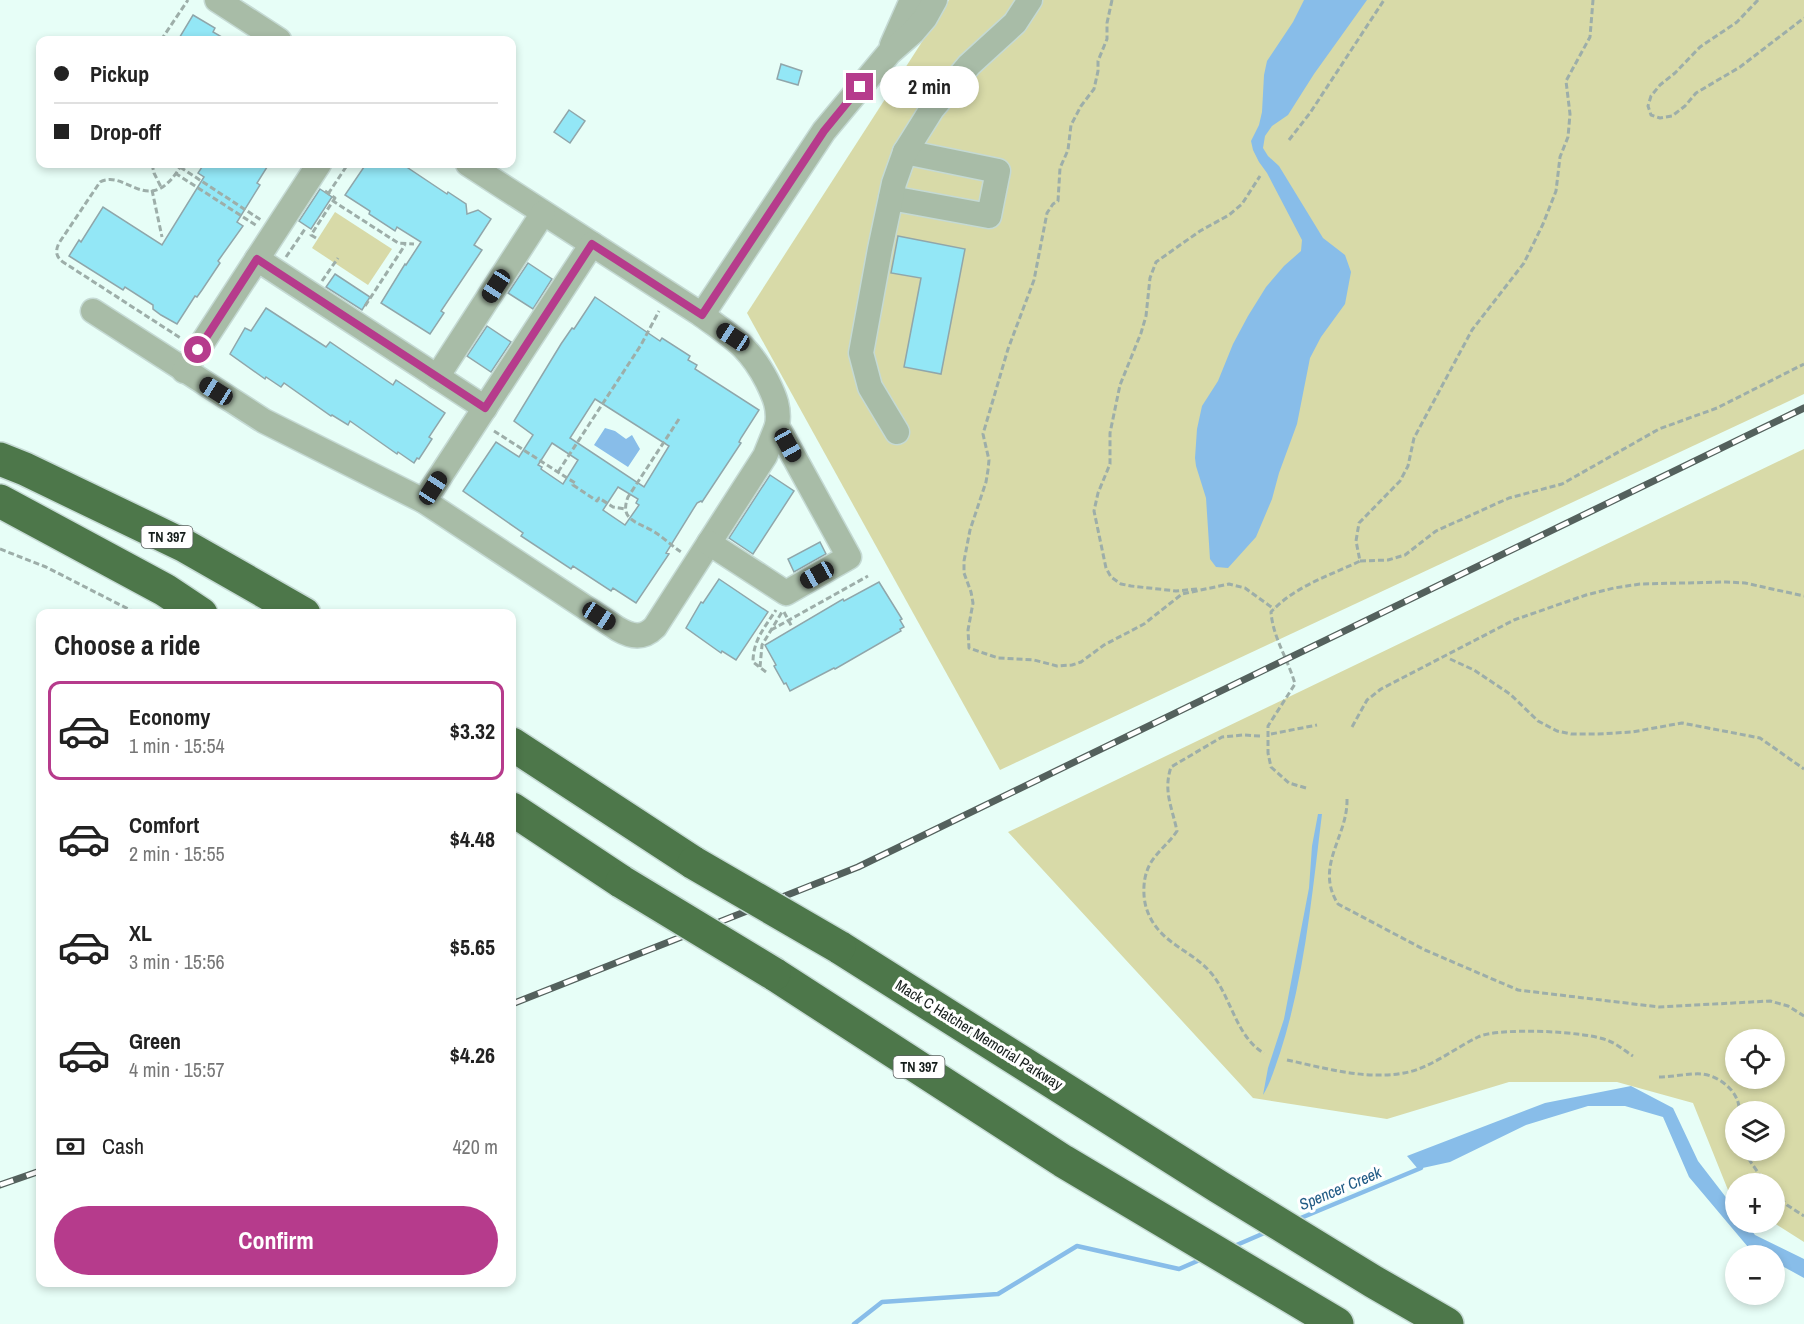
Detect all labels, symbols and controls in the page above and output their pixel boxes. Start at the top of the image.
text: Pickup [90,59,149,89]
callout: 2 min [881,66,980,108]
route end [846,73,873,100]
text: 2 min [908,73,951,100]
text: Drop-off [90,117,161,147]
car [479,266,513,306]
car [713,320,753,354]
route start [184,336,211,363]
car [196,374,236,408]
car [771,425,805,465]
car [416,468,450,508]
road number: TN 397 [142,526,192,548]
car [797,558,837,592]
car [579,599,619,633]
text: Choose a ride [54,627,200,663]
text: Economy [129,702,210,732]
icon: car [57,704,111,758]
text: $3.32 [450,716,495,746]
text: 1 min · 15:54 [129,732,225,759]
text: Comfort [129,810,199,840]
icon: car [57,812,111,866]
text: $4.48 [450,824,495,854]
text: 2 min · 15:55 [129,840,225,867]
text: XL [129,918,152,948]
icon: car [57,920,111,974]
text: $5.65 [450,932,495,962]
text: 3 min · 15:56 [129,948,225,975]
street label: Mack C Hatcher Memorial Parkway [892,974,1068,1095]
text: Green [129,1026,181,1056]
icon: car [57,1028,111,1082]
map controls [1725,1029,1785,1305]
button: locate [1725,1029,1785,1089]
text: $4.26 [450,1040,495,1070]
text: 4 min · 15:57 [129,1056,225,1083]
road number: TN 397 [894,1056,944,1078]
button: layers [1725,1101,1785,1161]
icon: cash [54,1130,87,1163]
text: Cash [102,1131,144,1161]
text: 420 m [452,1133,498,1160]
water label: Spencer Creek [1295,1161,1385,1215]
button: + [1725,1173,1785,1233]
button: Confirm [54,1206,498,1275]
button: − [1725,1245,1785,1305]

